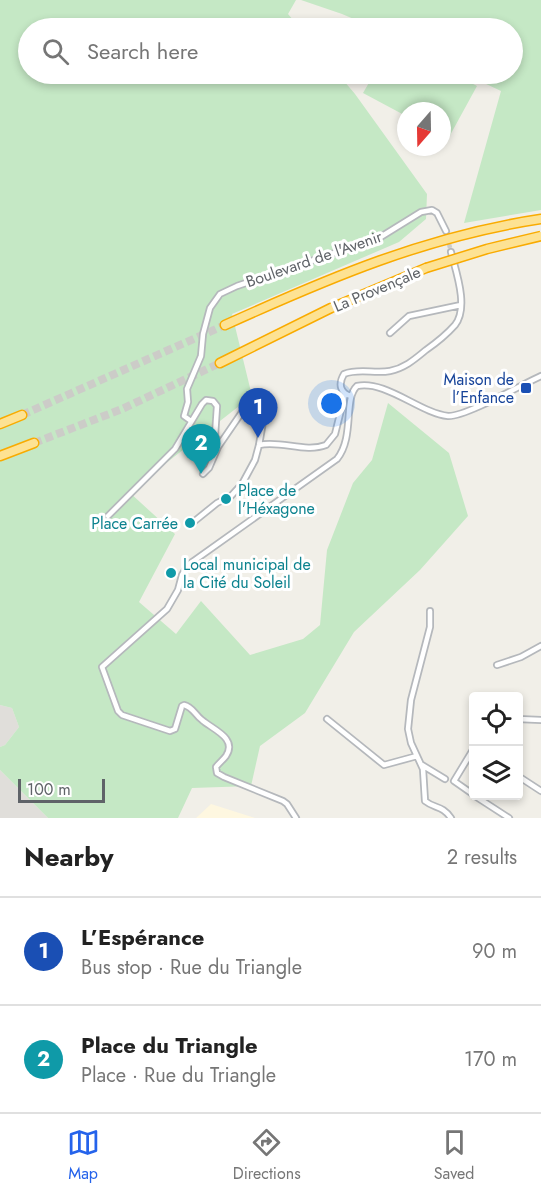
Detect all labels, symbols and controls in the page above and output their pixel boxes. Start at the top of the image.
search box [18,18,523,84]
icon: search [39,35,72,68]
text: Search here [87,35,198,67]
north arrow [397,102,451,156]
street label: Boulevard de l'Avenir [243,225,386,293]
street label: La Provençale [330,260,424,318]
place label: Maison de l’Enfance [443,368,514,409]
marker: Maison de l’Enfance [519,381,533,395]
pin: 1 [238,388,278,438]
your location [317,389,346,418]
pin: 2 [182,424,220,474]
place label: Place de l'Héxagone [238,479,315,520]
marker: Place de l'Héxagone [219,492,233,506]
place label: Place Carrée [91,512,178,535]
marker: Place Carrée [183,516,197,530]
place label: Local municipal de la Cité du Soleil [183,553,311,594]
marker: Local municipal de la Cité du Soleil [164,566,178,580]
map controls [469,692,523,800]
button: locate [469,692,523,746]
button: layers [469,746,523,800]
scale bar [18,776,105,804]
text: 100 m [27,778,71,801]
text: Nearby [24,838,113,876]
text: 2 results [447,843,517,872]
text: L’Espérance [81,921,204,953]
text: 1 [38,937,49,966]
text: 90 m [472,937,517,966]
text: Bus stop · Rue du Triangle [81,953,302,982]
text: Place du Triangle [81,1029,258,1061]
text: 2 [37,1045,50,1074]
text: 170 m [464,1045,517,1074]
text: Place · Rue du Triangle [81,1061,276,1090]
tab: Map [67,1126,100,1185]
tab: Directions [233,1126,301,1185]
tab: Saved [434,1126,474,1185]

